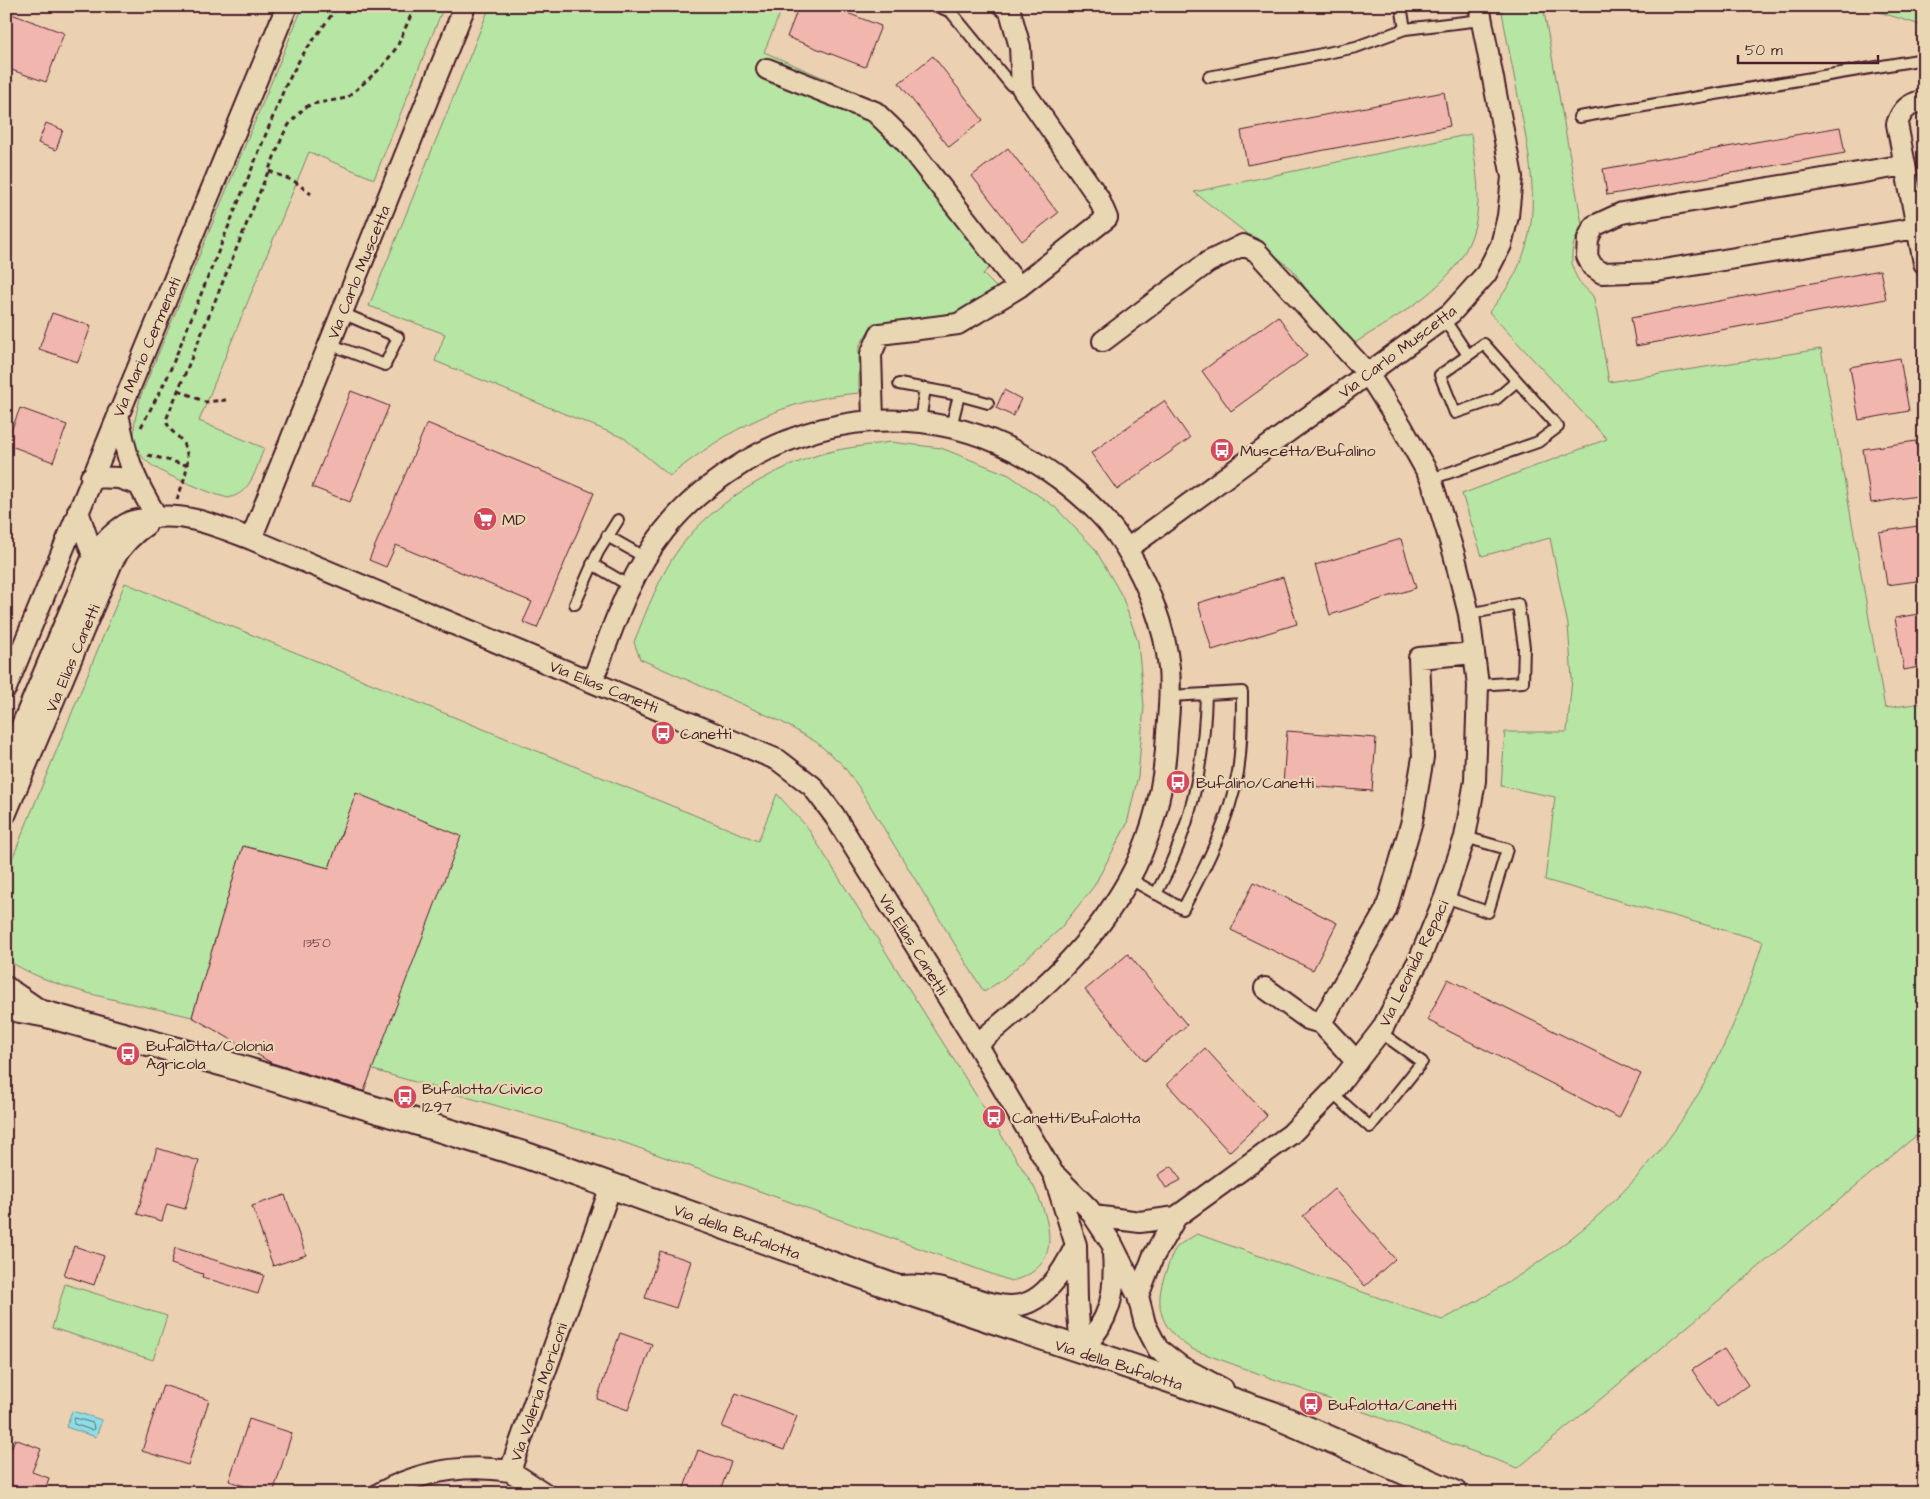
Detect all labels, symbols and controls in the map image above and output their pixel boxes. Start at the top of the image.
scale bar [1738,32,1878,64]
text: 50 m [1745,40,1783,61]
street label: Via Carlo Muscetta [322,202,396,343]
street label: Via Mario Cermenati [107,274,187,421]
street label: Via Carlo Muscetta [1334,300,1461,403]
bus stop icon: Muscetta/Bufalino [1209,437,1235,463]
place label: Muscetta/Bufalino [1240,440,1376,462]
supermarket icon: MD [472,506,498,532]
place label: MD [502,509,526,531]
street label: Via Elias Canetti [40,600,106,716]
street label: Via Elias Canetti [546,655,662,719]
bus stop icon: Canetti [650,720,676,746]
place label: Canetti [680,723,732,745]
bus stop icon: Bufalino/Canetti [1165,769,1191,795]
place label: Bufalino/Canetti [1196,772,1314,794]
street label: Via Elias Canetti [873,890,953,1000]
street label: Via Leonida Repaci [1374,896,1454,1031]
house number: 1350 [303,933,331,953]
place label: Bufalotta/Colonia Agricola [146,1035,273,1076]
bus stop icon: Bufalotta/Colonia Agricola [115,1041,141,1067]
place label: Bufalotta/Civico 1297 [422,1078,543,1118]
bus stop icon: Bufalotta/Civico 1297 [392,1084,418,1110]
bus stop icon: Canetti/Bufalotta [981,1104,1007,1130]
place label: Canetti/Bufalotta [1012,1107,1141,1129]
street label: Via della Bufalotta [670,1199,803,1265]
street label: Via Valeria Moriconi [505,1320,573,1465]
street label: Via della Bufalotta [1052,1334,1185,1396]
bus stop icon: Bufalotta/Canetti [1298,1391,1324,1417]
place label: Bufalotta/Canetti [1328,1394,1457,1416]

